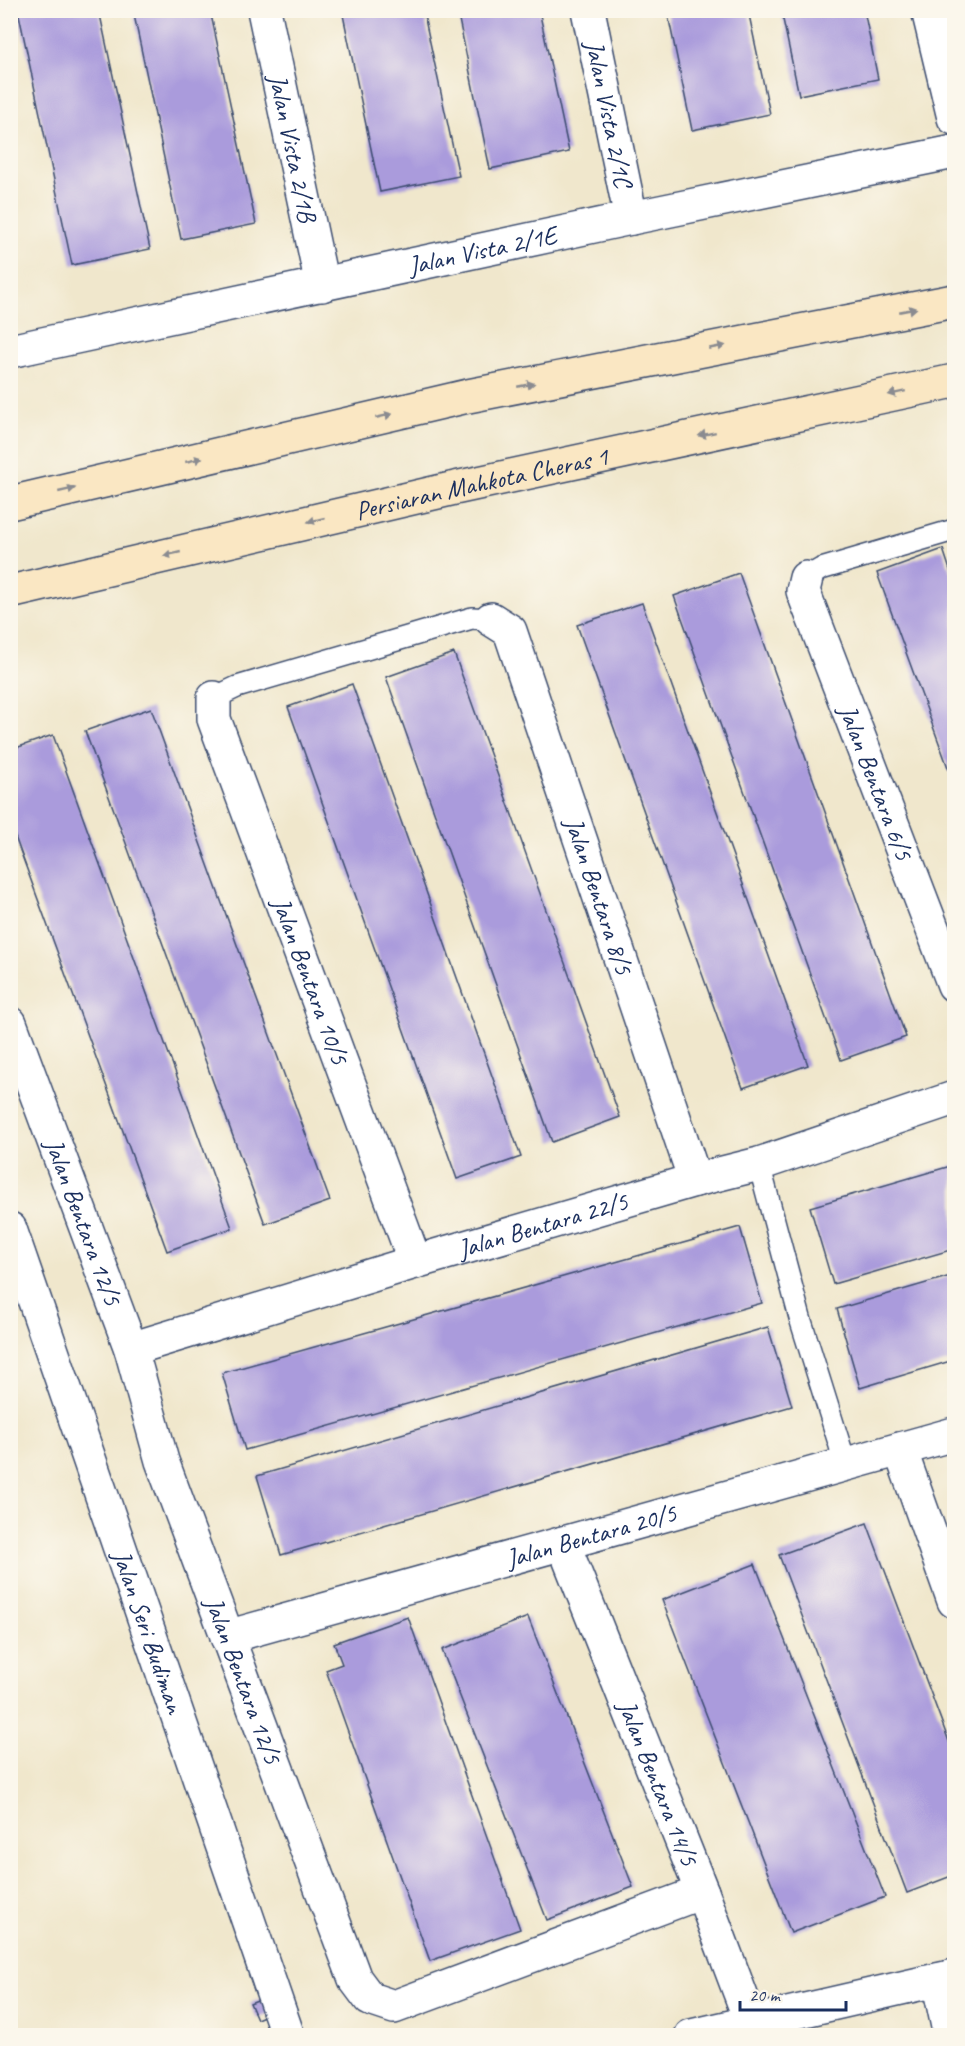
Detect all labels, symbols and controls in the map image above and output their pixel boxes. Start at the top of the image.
street label: Jalan Vista 2/1C [578,36,641,193]
street label: Jalan Vista 2/1B [261,69,325,226]
street label: Jalan Vista 2/1E [403,217,562,282]
one-way arrow [899,305,918,314]
one-way arrow [708,342,727,351]
one-way arrow [516,380,535,389]
one-way arrow [888,389,907,398]
one-way arrow [375,410,393,420]
one-way arrow [697,430,716,439]
street label: Persiaran Mahkota Cheras 1 [352,439,612,527]
one-way arrow [185,455,204,464]
one-way arrow [58,484,77,494]
one-way arrow [306,516,325,525]
one-way arrow [163,549,181,559]
street label: Jalan Bentara 6/5 [831,698,921,866]
street label: Jalan Bentara 8/5 [557,811,641,980]
street label: Jalan Bentara 10/5 [264,891,357,1070]
street label: Jalan Bentara 12/5 [37,1132,130,1311]
street label: Jalan Bentara 22/5 [452,1184,633,1266]
street label: Jalan Bentara 20/5 [500,1496,681,1575]
street label: Jalan Seri Budiman [105,1544,193,1719]
street label: Jalan Bentara 12/5 [197,1591,290,1769]
street label: Jalan Bentara 14/5 [610,1693,707,1871]
scale bar [740,1974,846,2012]
text: 20 m [749,1984,782,2006]

